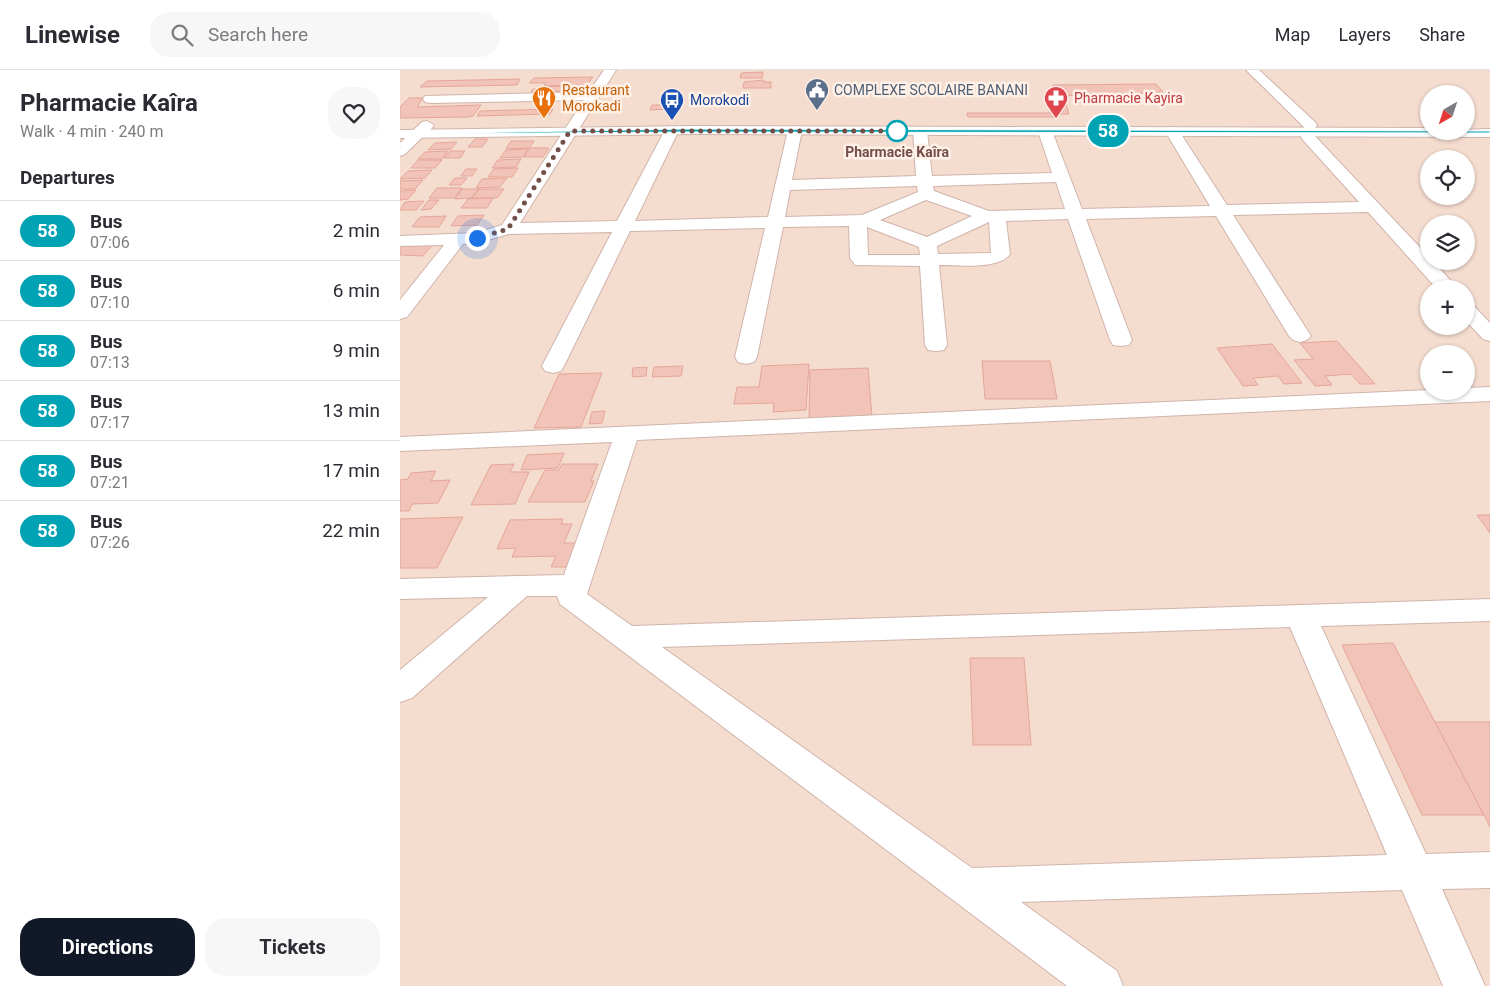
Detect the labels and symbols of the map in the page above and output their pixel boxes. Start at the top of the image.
public building icon: COMPLEXE SCOLAIRE BANANI [804,77,830,111]
place label: Restaurant Morokadi [562,82,630,114]
place label: COMPLEXE SCOLAIRE BANANI [834,82,1028,98]
restaurant icon: Restaurant Morokadi [531,85,557,119]
pharmacy icon: Pharmacie Kayira [1043,85,1069,119]
north arrow [1420,85,1475,140]
bus stop icon: Morokodi [659,87,685,121]
place label: Pharmacie Kayira [1074,90,1183,106]
place label: Morokodi [690,92,749,108]
line badge: 58 [1086,115,1130,147]
marker: Pharmacie Kaîra [886,120,908,142]
place label: Pharmacie Kaîra [845,144,949,160]
your location [465,226,490,251]

